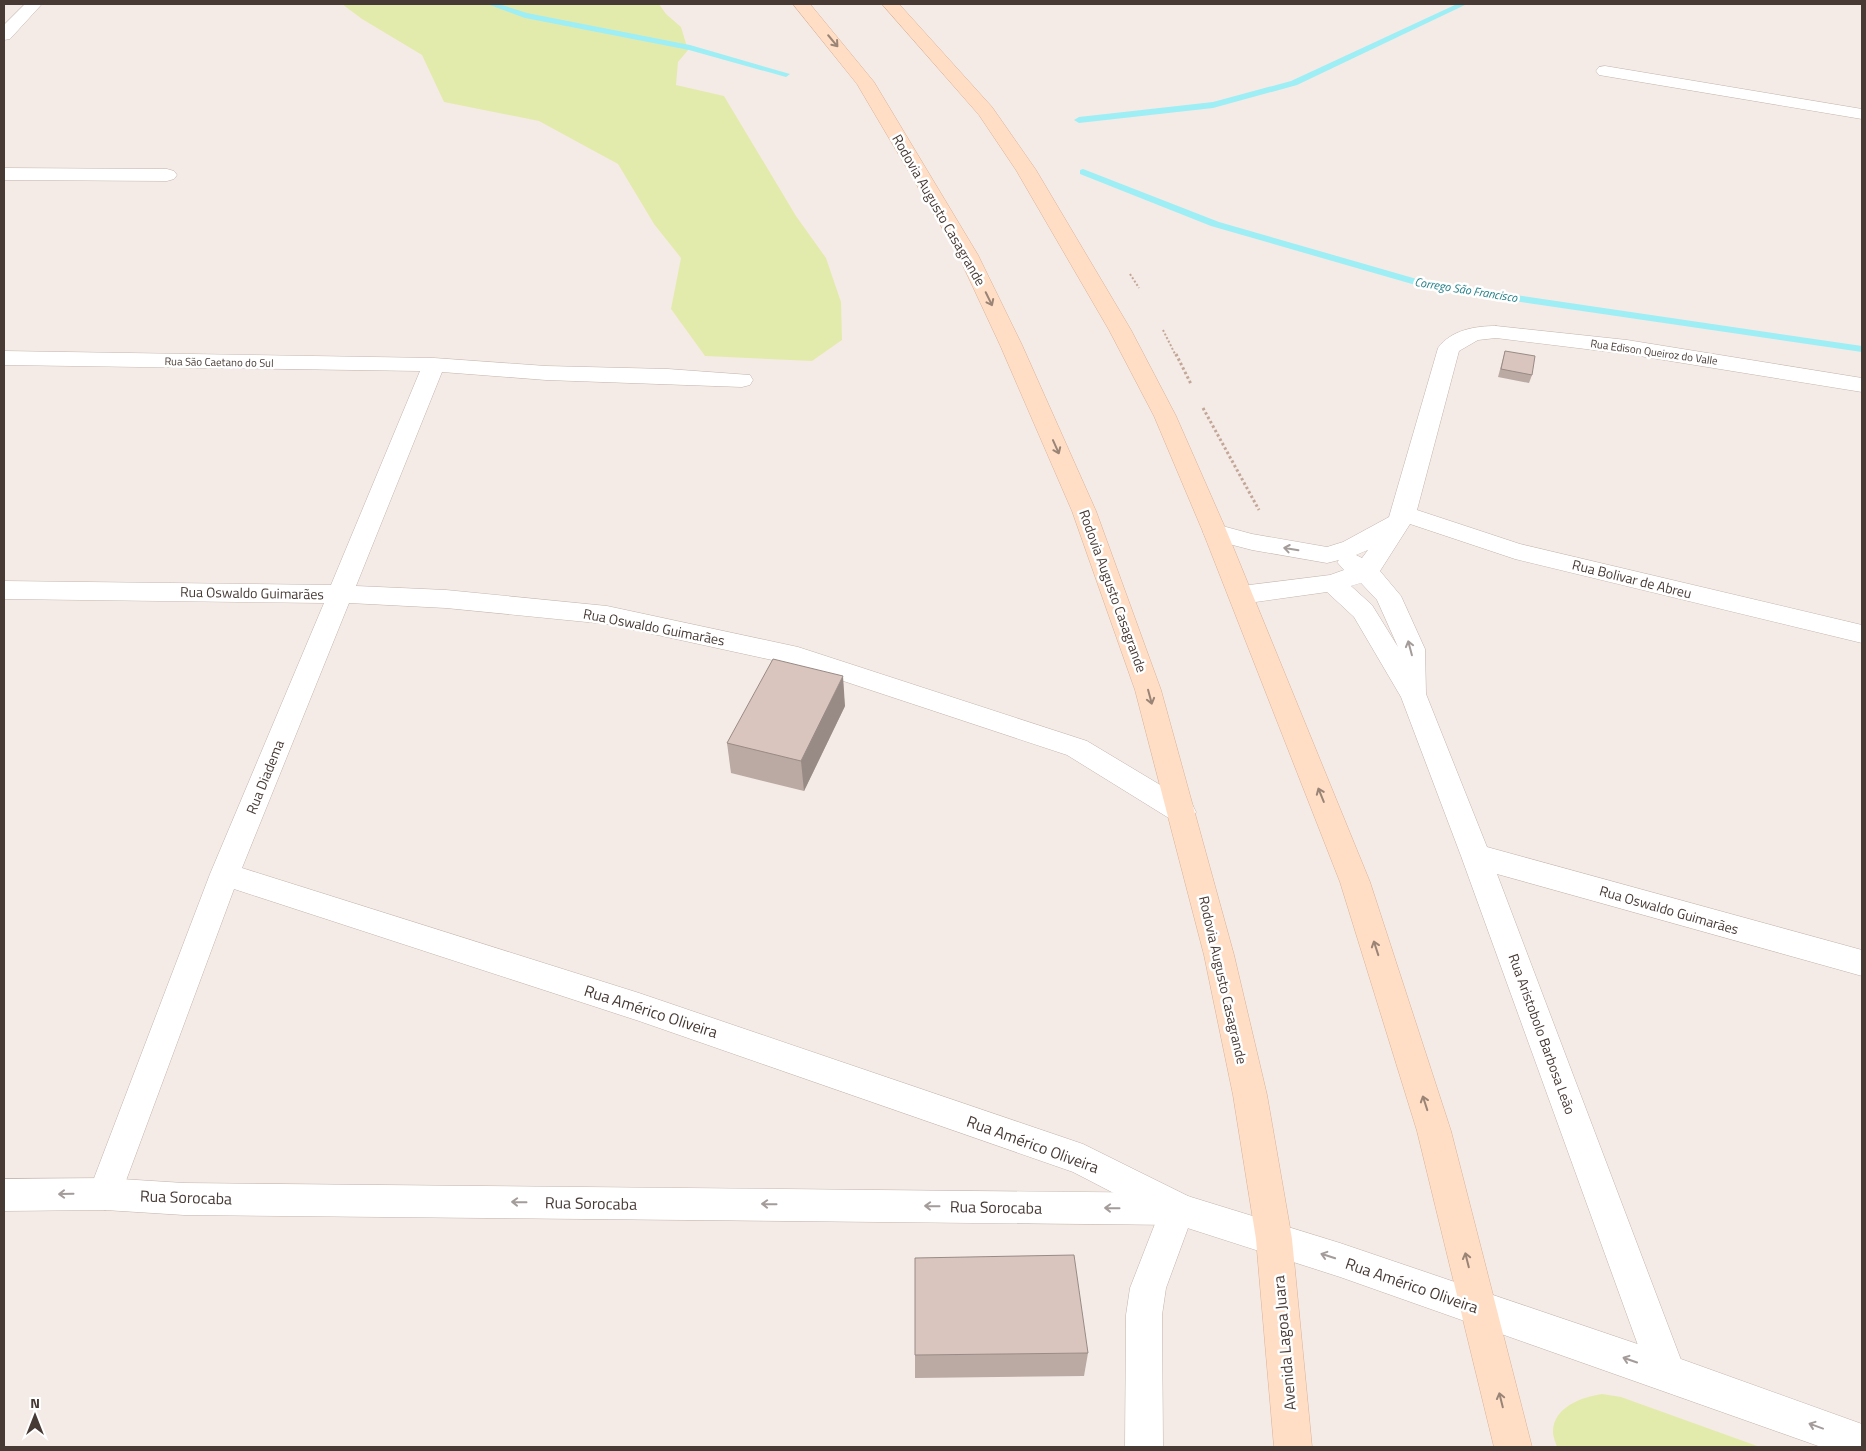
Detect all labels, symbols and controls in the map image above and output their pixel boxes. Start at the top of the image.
one-way arrow [827,34,839,47]
street label: Rodovia Augusto Casagrande [887,130,992,289]
water label: Corrego São Francisco [1413,272,1520,307]
one-way arrow [985,291,994,306]
street label: Rua Edison Queiroz do Valle [1589,335,1719,369]
street label: Rua São Caetano do Sul [164,353,274,371]
one-way arrow [1051,439,1061,454]
street label: Rodovia Augusto Casagrande [1074,506,1153,675]
one-way arrow [1283,543,1299,553]
street label: Rua Bolivar de Abreu [1570,554,1694,604]
street label: Rua Oswaldo Guimarães [180,581,324,604]
street label: Rua Oswaldo Guimarães [582,602,727,651]
one-way arrow [1404,640,1414,656]
one-way arrow [1146,689,1156,705]
street label: Rua Diadema [240,737,289,817]
one-way arrow [1316,788,1325,804]
street label: Rua Oswaldo Guimarães [1597,880,1741,939]
street label: Rodovia Augusto Casagrande [1194,894,1253,1066]
one-way arrow [1371,940,1381,956]
street label: Rua Aristobolo Barbosa Leão [1504,951,1581,1117]
street label: Rua Américo Oliveira [581,978,721,1044]
one-way arrow [1420,1095,1430,1111]
street label: Rua Américo Oliveira [964,1109,1102,1179]
street label: Rua Sorocaba [139,1183,233,1211]
one-way arrow [58,1190,74,1199]
street label: Rua Sorocaba [545,1190,637,1216]
street label: Rua Sorocaba [950,1194,1042,1220]
one-way arrow [511,1197,528,1207]
one-way arrow [761,1200,777,1209]
one-way arrow [924,1201,940,1211]
one-way arrow [1104,1203,1120,1213]
one-way arrow [1320,1251,1336,1260]
street label: Rua Américo Oliveira [1342,1251,1482,1319]
one-way arrow [1462,1253,1471,1269]
street label: Avenida Lagoa Juara [1266,1274,1302,1412]
one-way arrow [1623,1355,1639,1364]
north arrow [10,1391,60,1441]
text: N [30,1392,40,1413]
one-way arrow [1496,1392,1505,1408]
one-way arrow [1809,1421,1825,1430]

